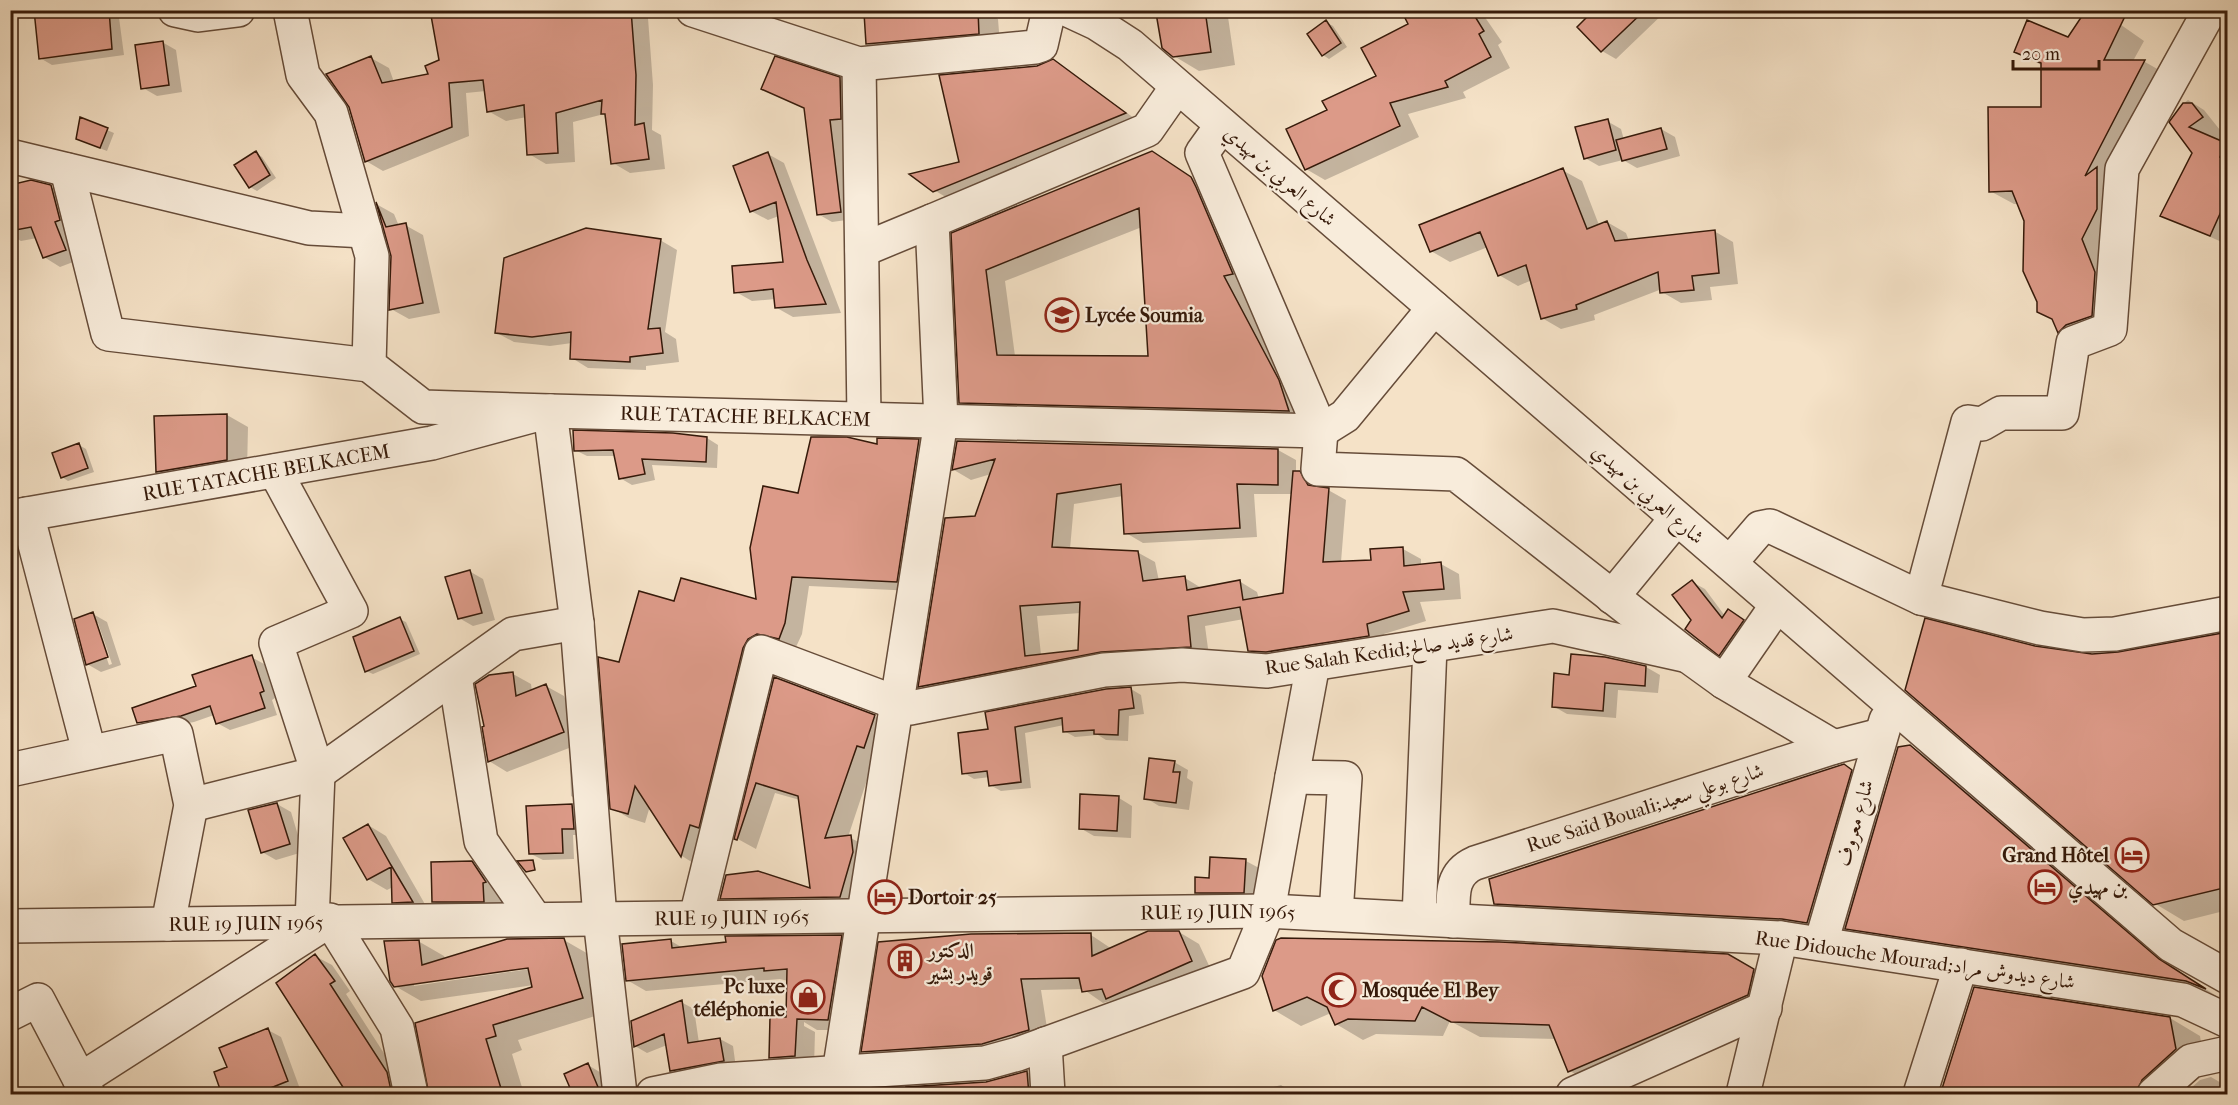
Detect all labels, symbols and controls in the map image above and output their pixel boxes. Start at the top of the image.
scale bar [2013,33,2098,71]
text: 20 m [2022,44,2060,65]
street label: شارع العربي بن مهيدي [1215,121,1341,235]
school or university icon: Lycée Soumia [1044,297,1080,333]
place label: Lycée Soumia [1085,304,1204,327]
street label: RUE TATACHE BELKACEM [620,401,871,431]
street label: RUE TATACHE BELKACEM [141,439,392,505]
street label: شارع العربي بن مهيدي [1583,439,1709,553]
street label: Rue Salah Kedid;شارع قديد صالح [1263,622,1515,686]
street label: Rue Saïd Bouali;شارع بوعلي سعيد [1523,759,1769,865]
street label: شارع معروف [1832,777,1884,870]
hotel icon: Grand Hôtel [2114,837,2150,873]
place label: Grand Hôtel [2002,844,2109,867]
hotel icon: بن مهيدي [2027,869,2063,905]
place label: بن مهيدي [2068,876,2128,904]
hotel icon: Dortoir 25 [867,879,903,915]
place label: Dortoir 25 [908,886,997,909]
street label: RUE 19 JUIN 1965 [1140,899,1296,924]
street label: RUE 19 JUIN 1965 [654,905,810,930]
street label: RUE 19 JUIN 1965 [168,911,324,936]
street label: Rue Didouche Mourad;شارع ديدوش مراد [1753,926,2076,1000]
place label: الدكتور قويدر بشير [926,939,993,986]
building icon: الدكتور قويدر بشير [887,943,923,979]
mosque icon: Mosquée El Bey [1321,972,1357,1008]
place label: Pc luxe téléphonie [693,975,785,1021]
shop icon: Pc luxe téléphonie [790,979,826,1015]
place label: Mosquée El Bey [1361,979,1500,1002]

